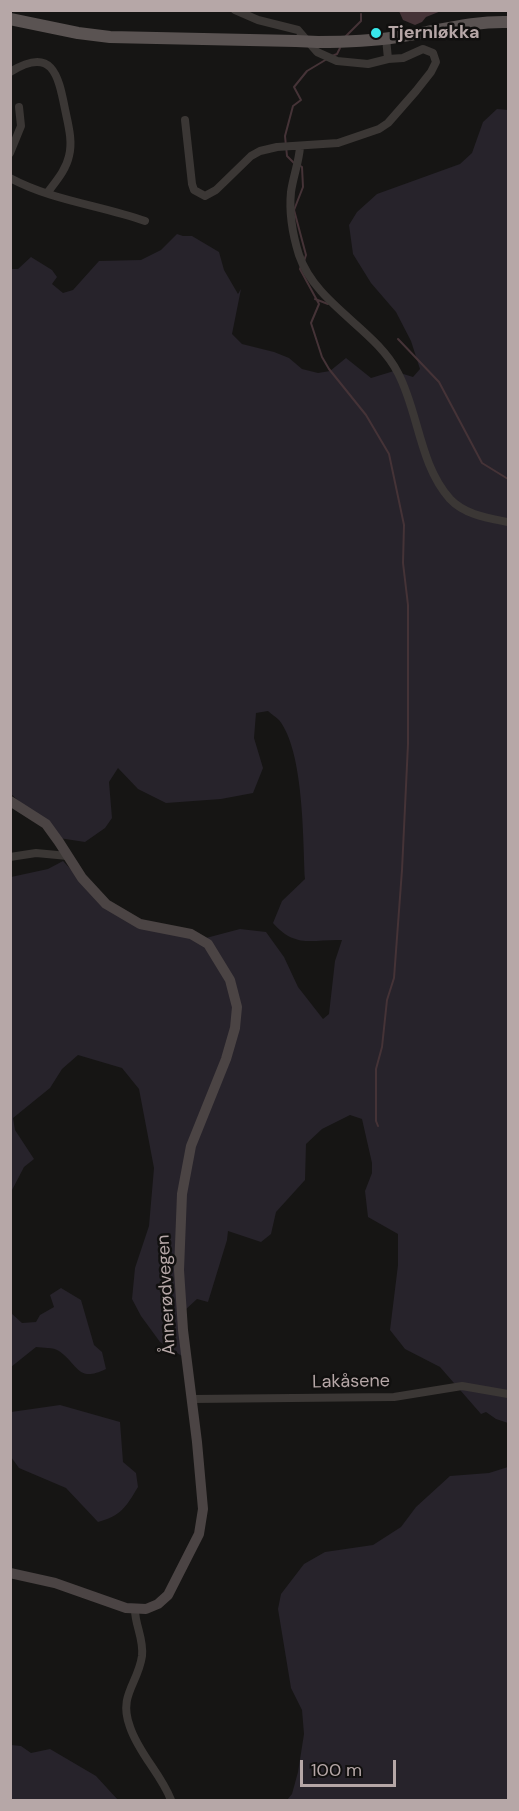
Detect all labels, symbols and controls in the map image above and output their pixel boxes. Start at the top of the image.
place label: Tjernløkka [388,22,479,44]
marker: Tjernløkka [369,26,383,40]
street label: Ånnerødvegen [153,1234,181,1356]
street label: Lakåsene [312,1371,390,1393]
scale bar [303,1748,399,1786]
text: 100 m [311,1758,362,1782]

